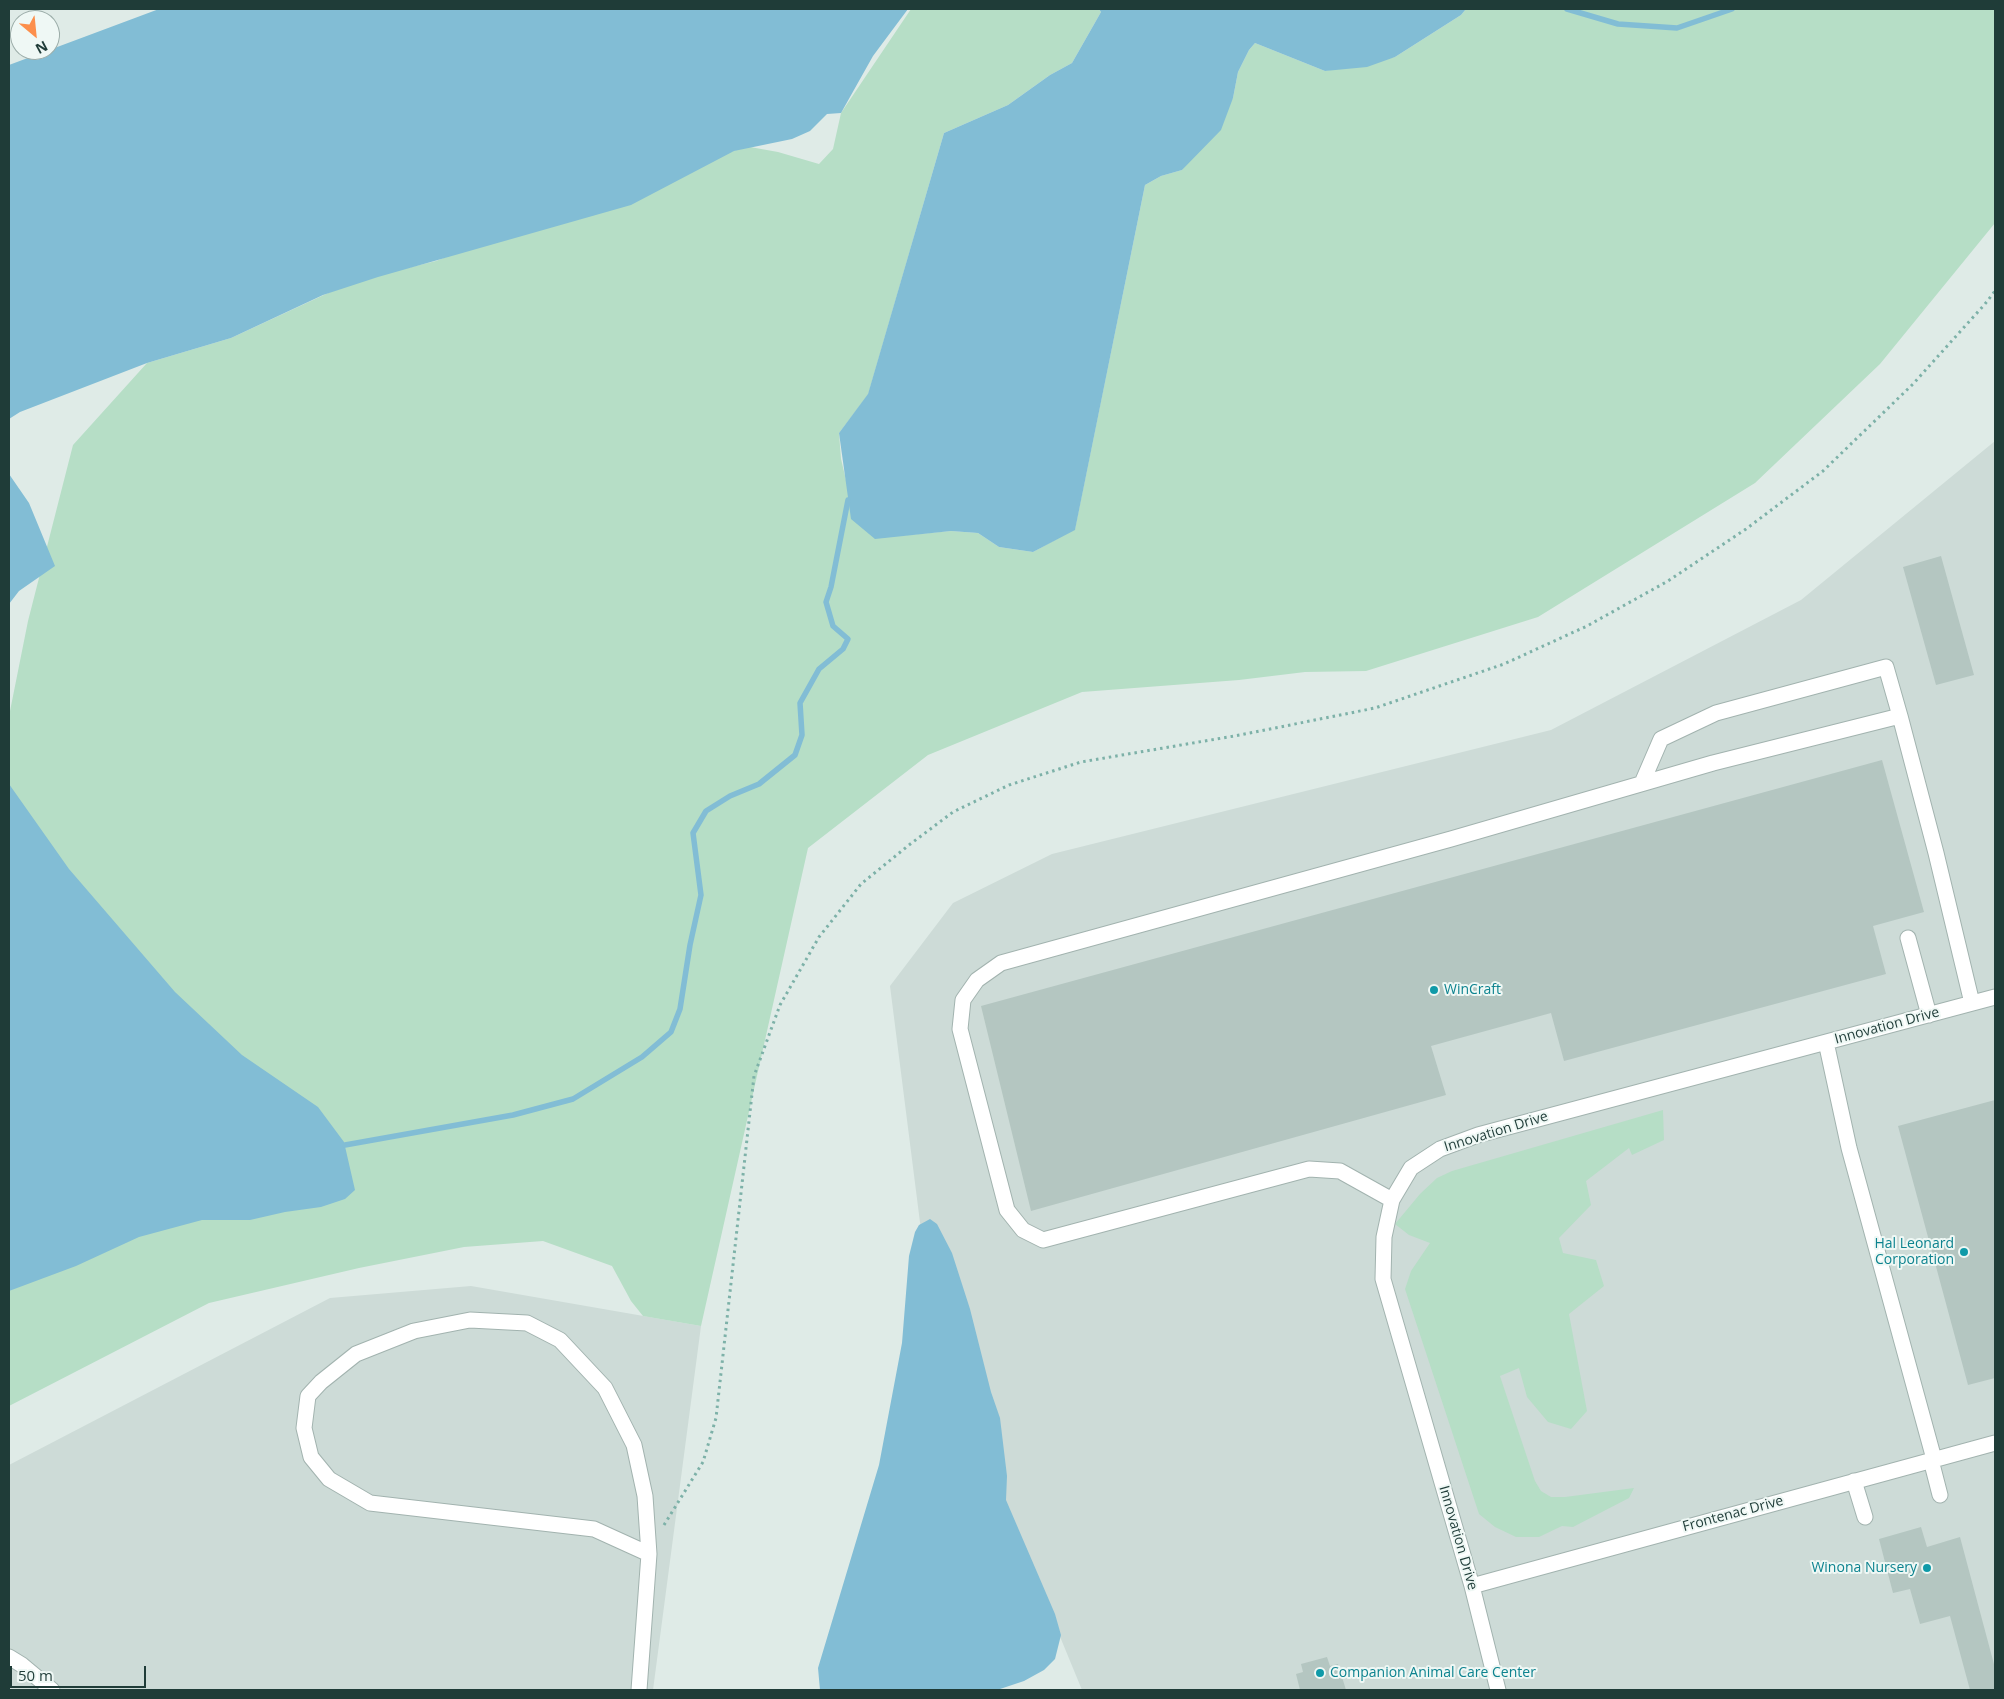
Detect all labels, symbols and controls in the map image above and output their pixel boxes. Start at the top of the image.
north arrow [10,10,60,60]
text: N [32,37,51,59]
place label: WinCraft [1444,982,1501,998]
marker: WinCraft [1428,984,1440,996]
street label: Innovation Drive [1833,1004,1941,1048]
street label: Innovation Drive [1442,1108,1550,1156]
place label: Hal Leonard Corporation [1874,1236,1954,1268]
marker: Hal Leonard Corporation [1958,1246,1970,1258]
street label: Innovation Drive [1435,1484,1481,1592]
street label: Frontenac Drive [1681,1492,1785,1536]
place label: Winona Nursery [1811,1560,1917,1576]
marker: Winona Nursery [1921,1562,1933,1574]
scale bar [12,1656,149,1688]
text: 50 m [18,1665,53,1685]
place label: Companion Animal Care Center [1330,1665,1536,1681]
marker: Companion Animal Care Center [1314,1667,1326,1679]

